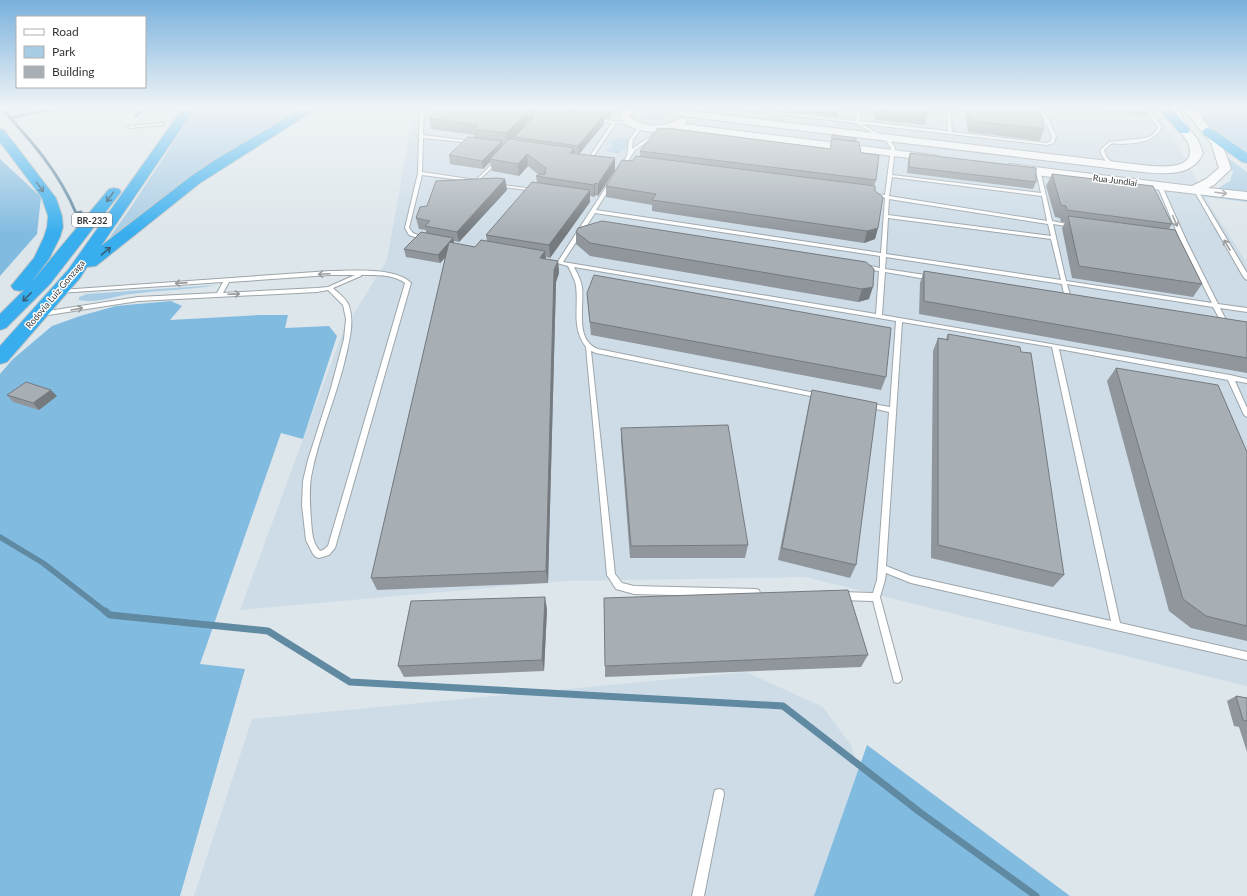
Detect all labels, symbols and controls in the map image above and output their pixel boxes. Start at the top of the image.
legend [16,16,146,88]
text: Road [52,24,79,39]
text: Park [52,44,76,59]
text: Building [52,64,95,79]
street label: Rua Jundiaí [1092,172,1139,188]
one-way arrow [36,181,44,192]
one-way arrow [1214,189,1227,196]
one-way arrow [106,191,114,202]
road number: BR-232 [72,213,112,227]
one-way arrow [1172,214,1179,226]
one-way arrow [1223,239,1231,251]
one-way arrow [100,246,111,255]
street label: Rodovia Luiz Gonzaga [23,257,87,331]
one-way arrow [318,270,331,277]
one-way arrow [175,280,188,287]
one-way arrow [227,291,240,298]
one-way arrow [22,292,32,302]
one-way arrow [70,304,83,312]

